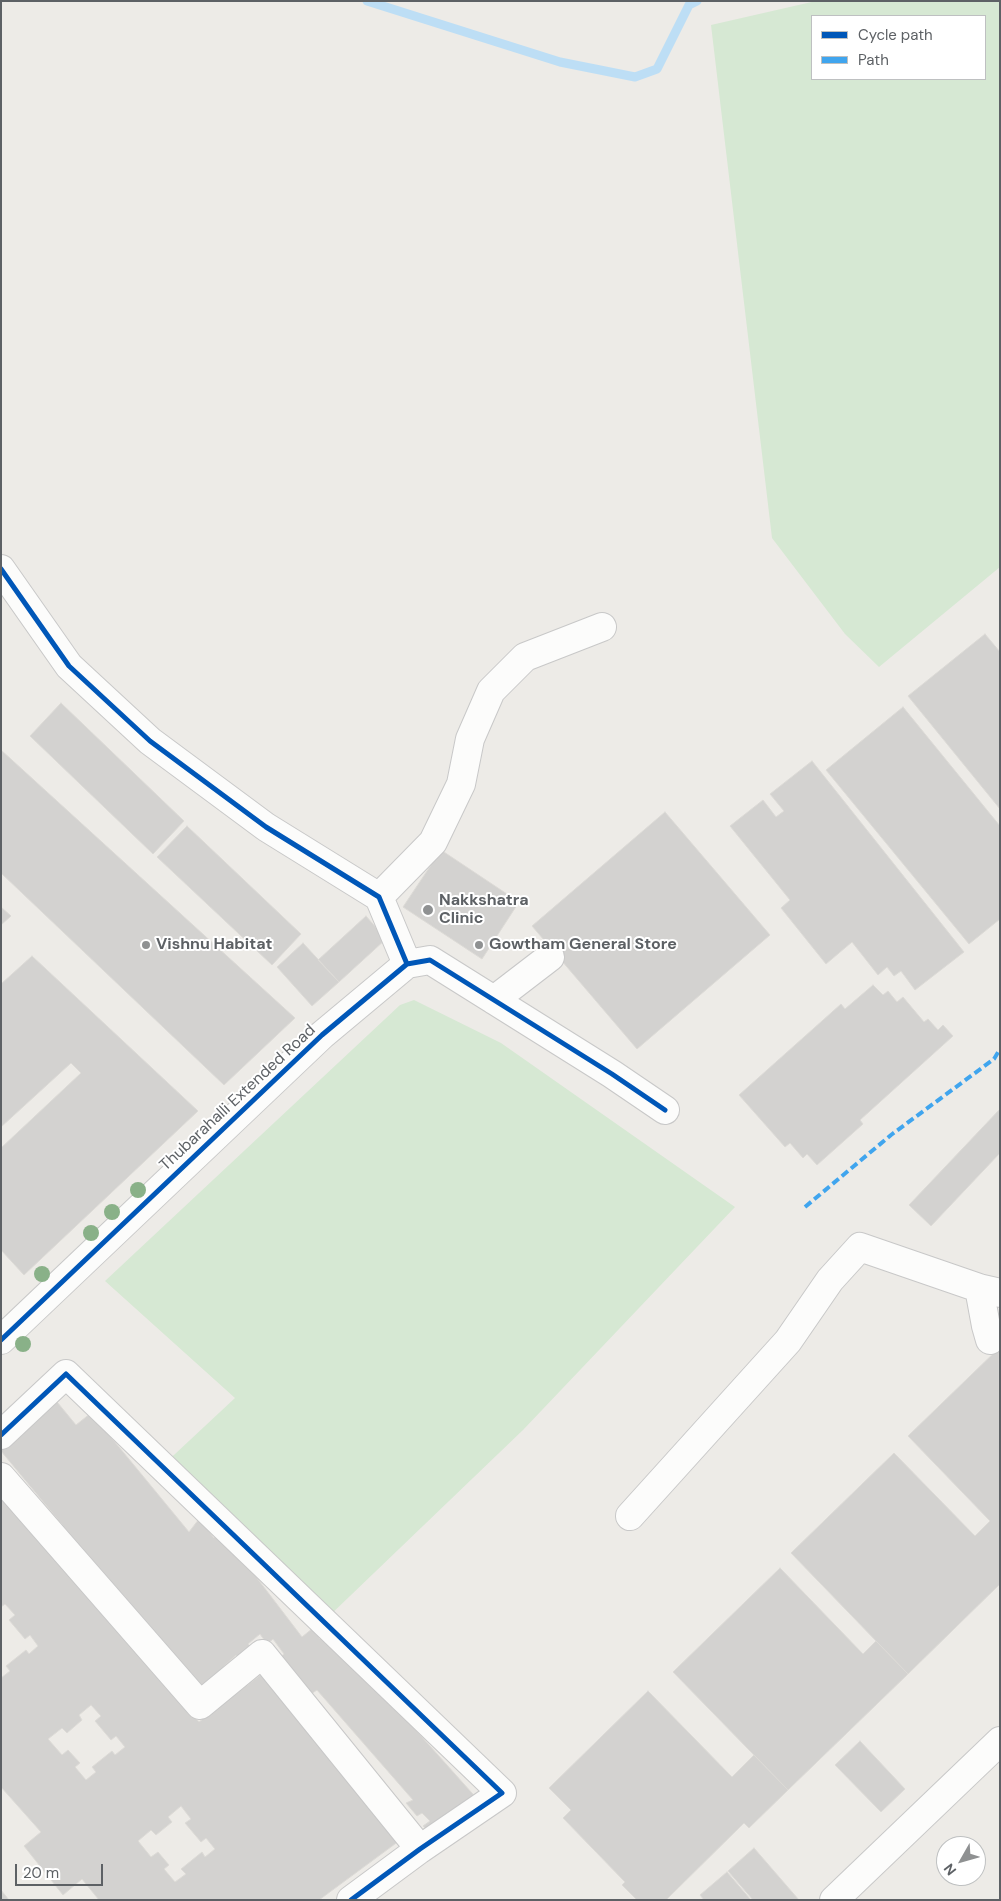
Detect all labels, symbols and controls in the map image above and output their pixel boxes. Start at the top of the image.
legend [811,15,986,80]
text: Cycle path [858,25,933,45]
text: Path [858,50,889,70]
place label: Nakkshatra Clinic [439,891,529,929]
marker: Nakkshatra Clinic [421,903,435,917]
place label: Vishnu Habitat [156,935,272,955]
place label: Gowtham General Store [489,935,677,955]
marker: Vishnu Habitat [140,939,152,951]
marker: Gowtham General Store [473,939,485,951]
street label: Thubarahalli Extended Road [156,1021,320,1175]
north arrow [936,1836,986,1886]
scale bar [18,1854,105,1886]
text: N [940,1860,960,1879]
text: 20 m [23,1863,59,1883]

